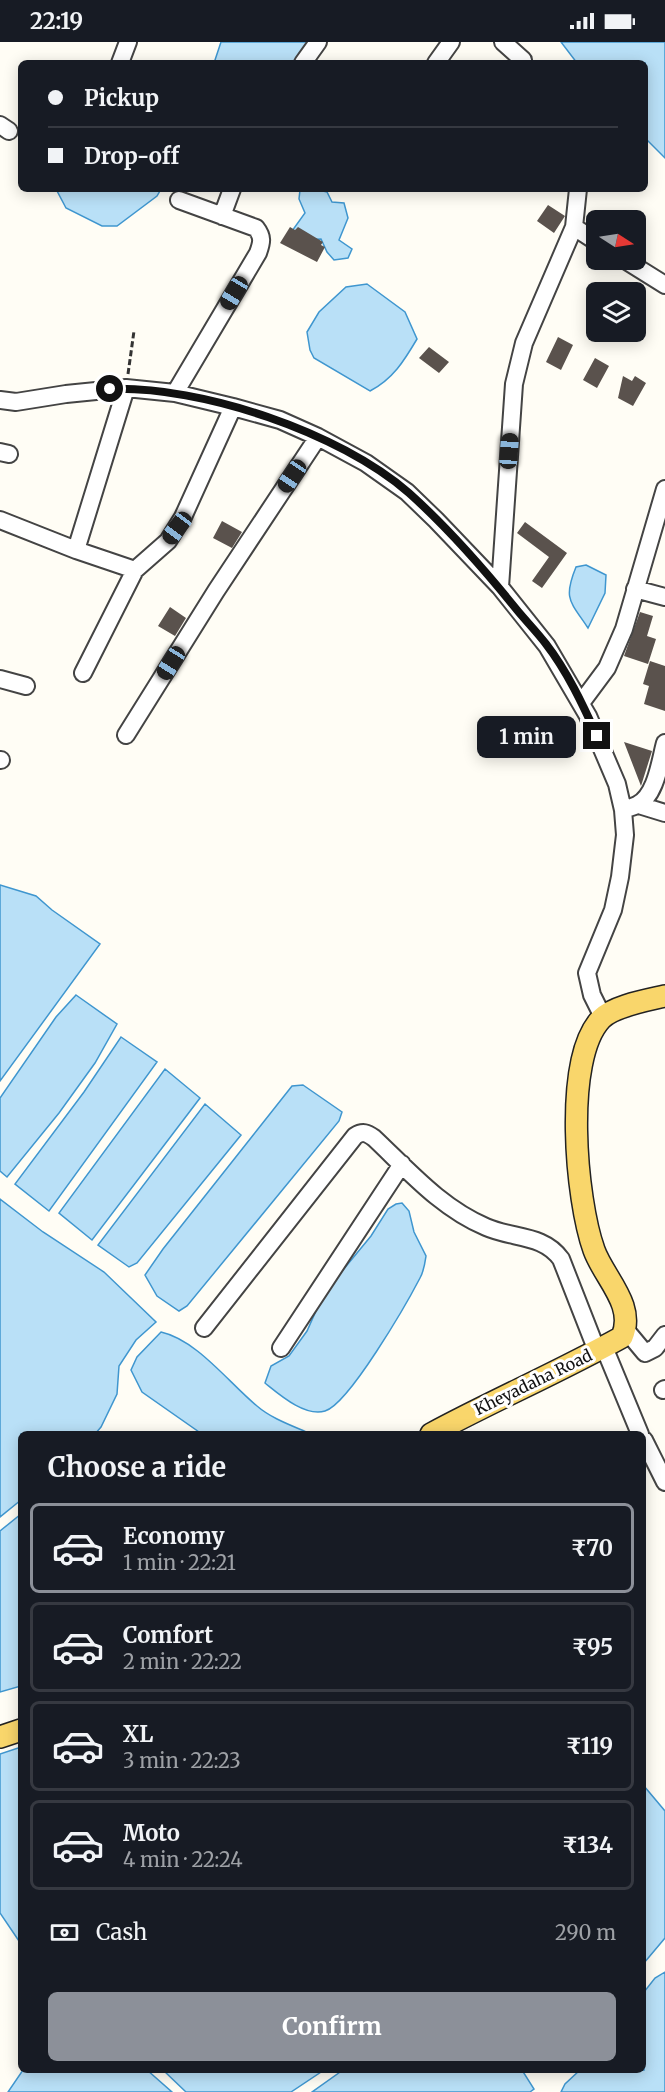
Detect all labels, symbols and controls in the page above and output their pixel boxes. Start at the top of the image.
text: 22:19 [30,7,83,35]
text: Pickup [84,84,159,112]
text: Drop-off [84,142,179,170]
north arrow [586,210,646,270]
map controls [586,210,646,342]
car [217,273,251,313]
button: layers [586,282,646,342]
route start [96,375,123,402]
car [499,432,519,470]
car [274,456,310,496]
car [159,508,195,548]
car [154,643,188,683]
callout: 1 min [477,715,576,757]
route end [583,722,610,749]
text: 1 min [499,724,554,749]
street label: Kheyadaha Road [471,1345,595,1419]
text: Choose a ride [48,1450,226,1484]
icon: car [51,1521,105,1575]
text: Economy [123,1522,224,1550]
text: ₹70 [571,1534,613,1562]
text: 1 min · 22:21 [123,1550,236,1575]
icon: car [51,1620,105,1674]
text: Comfort [123,1621,213,1649]
text: ₹95 [572,1633,613,1661]
text: 2 min · 22:22 [123,1649,242,1674]
icon: car [51,1719,105,1773]
text: XL [123,1720,153,1748]
text: ₹119 [566,1732,613,1760]
text: 3 min · 22:23 [123,1748,241,1773]
icon: car [51,1818,105,1872]
text: Moto [123,1819,180,1847]
text: ₹134 [562,1831,613,1859]
text: 4 min · 22:24 [123,1847,243,1872]
icon: cash [48,1916,81,1949]
text: Cash [96,1918,147,1946]
text: 290 m [555,1920,616,1945]
button: Confirm [48,1992,616,2061]

